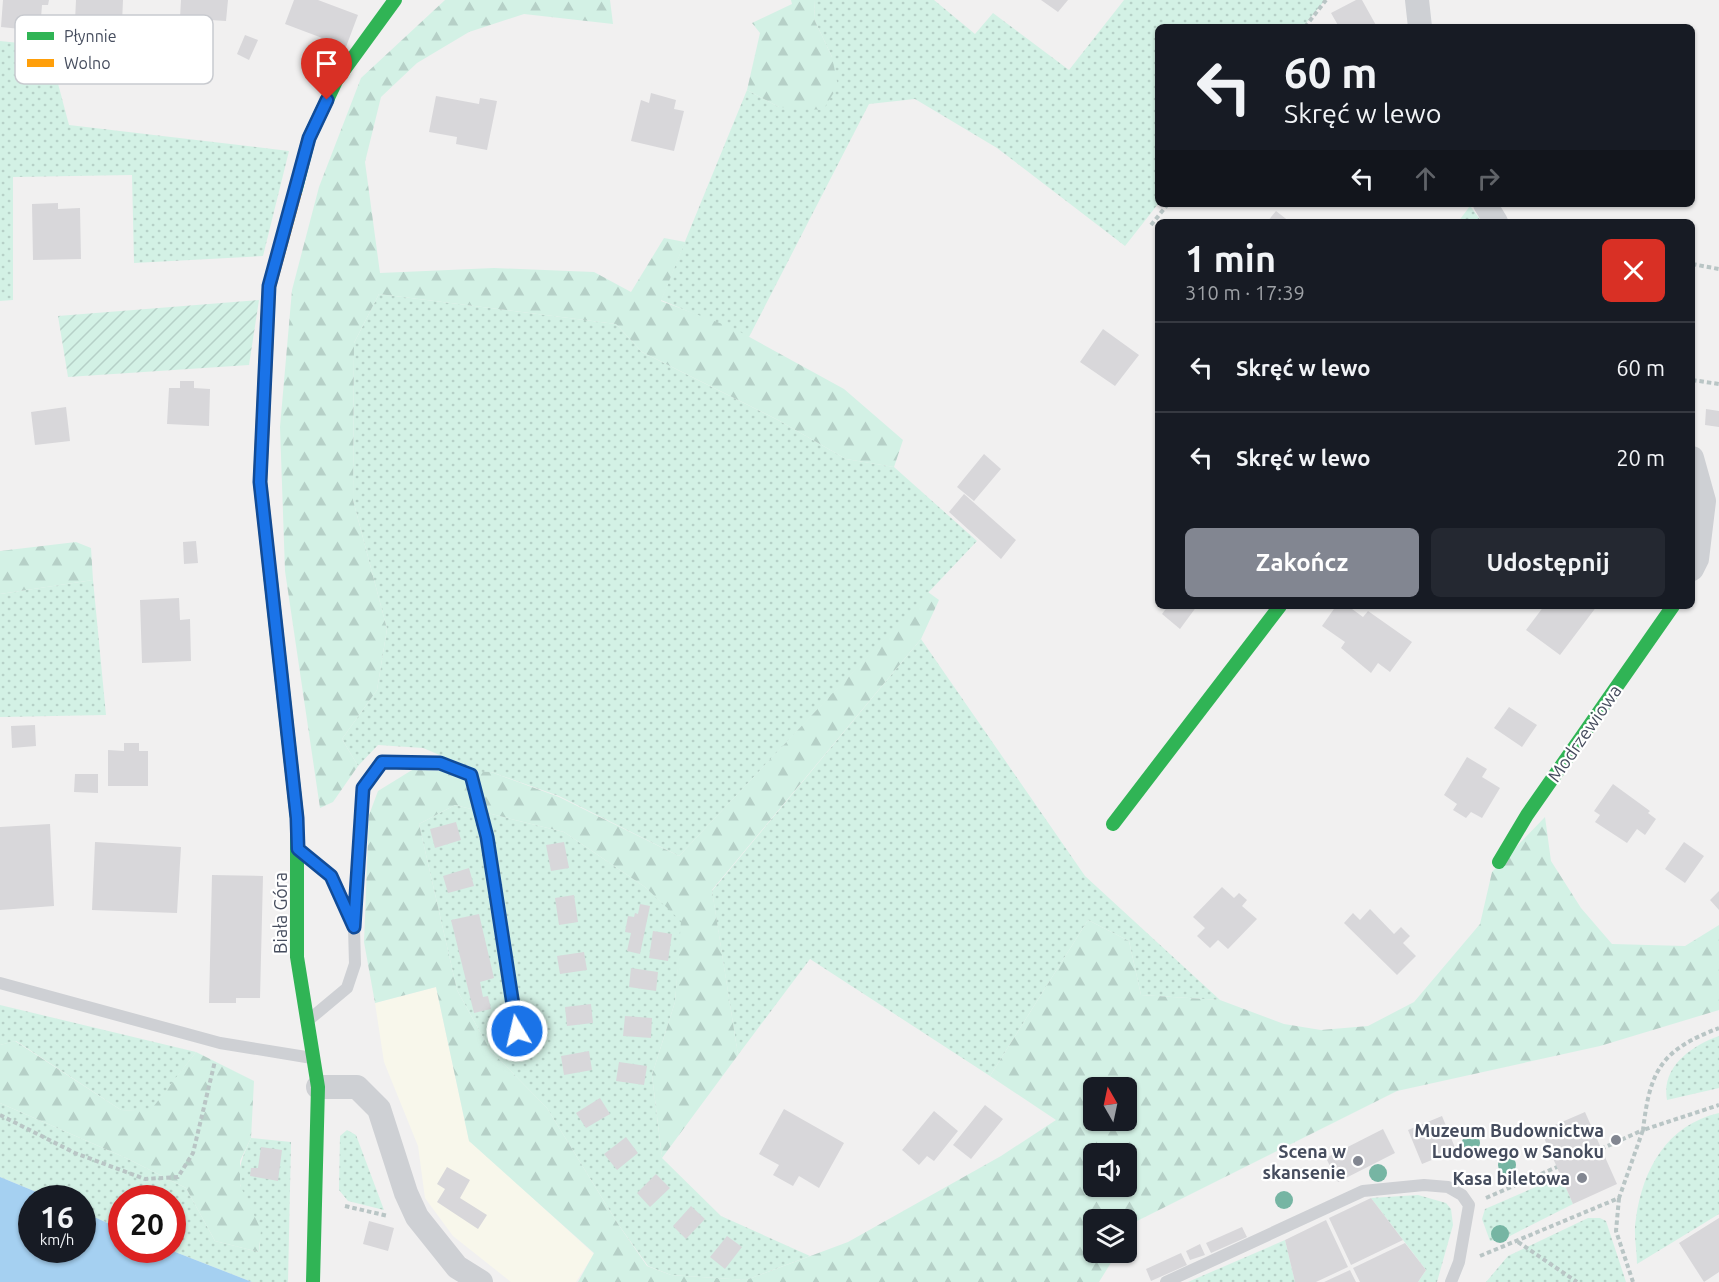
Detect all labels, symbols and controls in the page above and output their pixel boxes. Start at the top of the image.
legend [15,15,213,84]
text: Płynnie [64,27,117,45]
pin [301,38,352,100]
icon: arrive [310,47,343,80]
icon: left [1185,48,1263,126]
text: 60 m [1284,49,1378,96]
text: Wolno [64,54,111,72]
text: Skręć w lewo [1284,98,1441,128]
icon: left [1346,162,1379,195]
icon: ahead [1409,162,1442,195]
icon: right [1472,162,1505,195]
text: 1 min [1185,238,1276,279]
button: close [1602,239,1665,302]
text: 310 m · 17:39 [1185,281,1305,304]
icon: left [1185,351,1218,384]
text: Skręć w lewo [1236,355,1370,380]
text: 60 m [1616,355,1665,380]
icon: left [1185,441,1218,474]
text: Skręć w lewo [1236,445,1370,470]
text: 20 m [1616,445,1665,470]
button: Zakończ [1185,528,1419,597]
button: Udostępnij [1431,528,1665,597]
street label: Modrzewiowa [1543,681,1625,785]
street label: Biała Góra [270,872,290,954]
position arrow [485,999,549,1063]
north arrow [1083,1077,1137,1131]
map controls [1083,1077,1137,1263]
place label: Muzeum Budownictwa Ludowego w Sanoku [1414,1120,1604,1161]
marker: Muzeum Budownictwa Ludowego w Sanoku [1609,1133,1623,1147]
place label: Scena w skansenie [1262,1141,1346,1182]
button: sound [1083,1143,1137,1197]
marker: Scena w skansenie [1351,1154,1365,1168]
place label: Kasa biletowa [1452,1168,1570,1188]
marker: Kasa biletowa [1575,1171,1589,1185]
speed limit sign: 20 [108,1185,186,1263]
text: 16 [40,1200,74,1234]
button: layers [1083,1209,1137,1263]
text: km/h [40,1231,74,1248]

